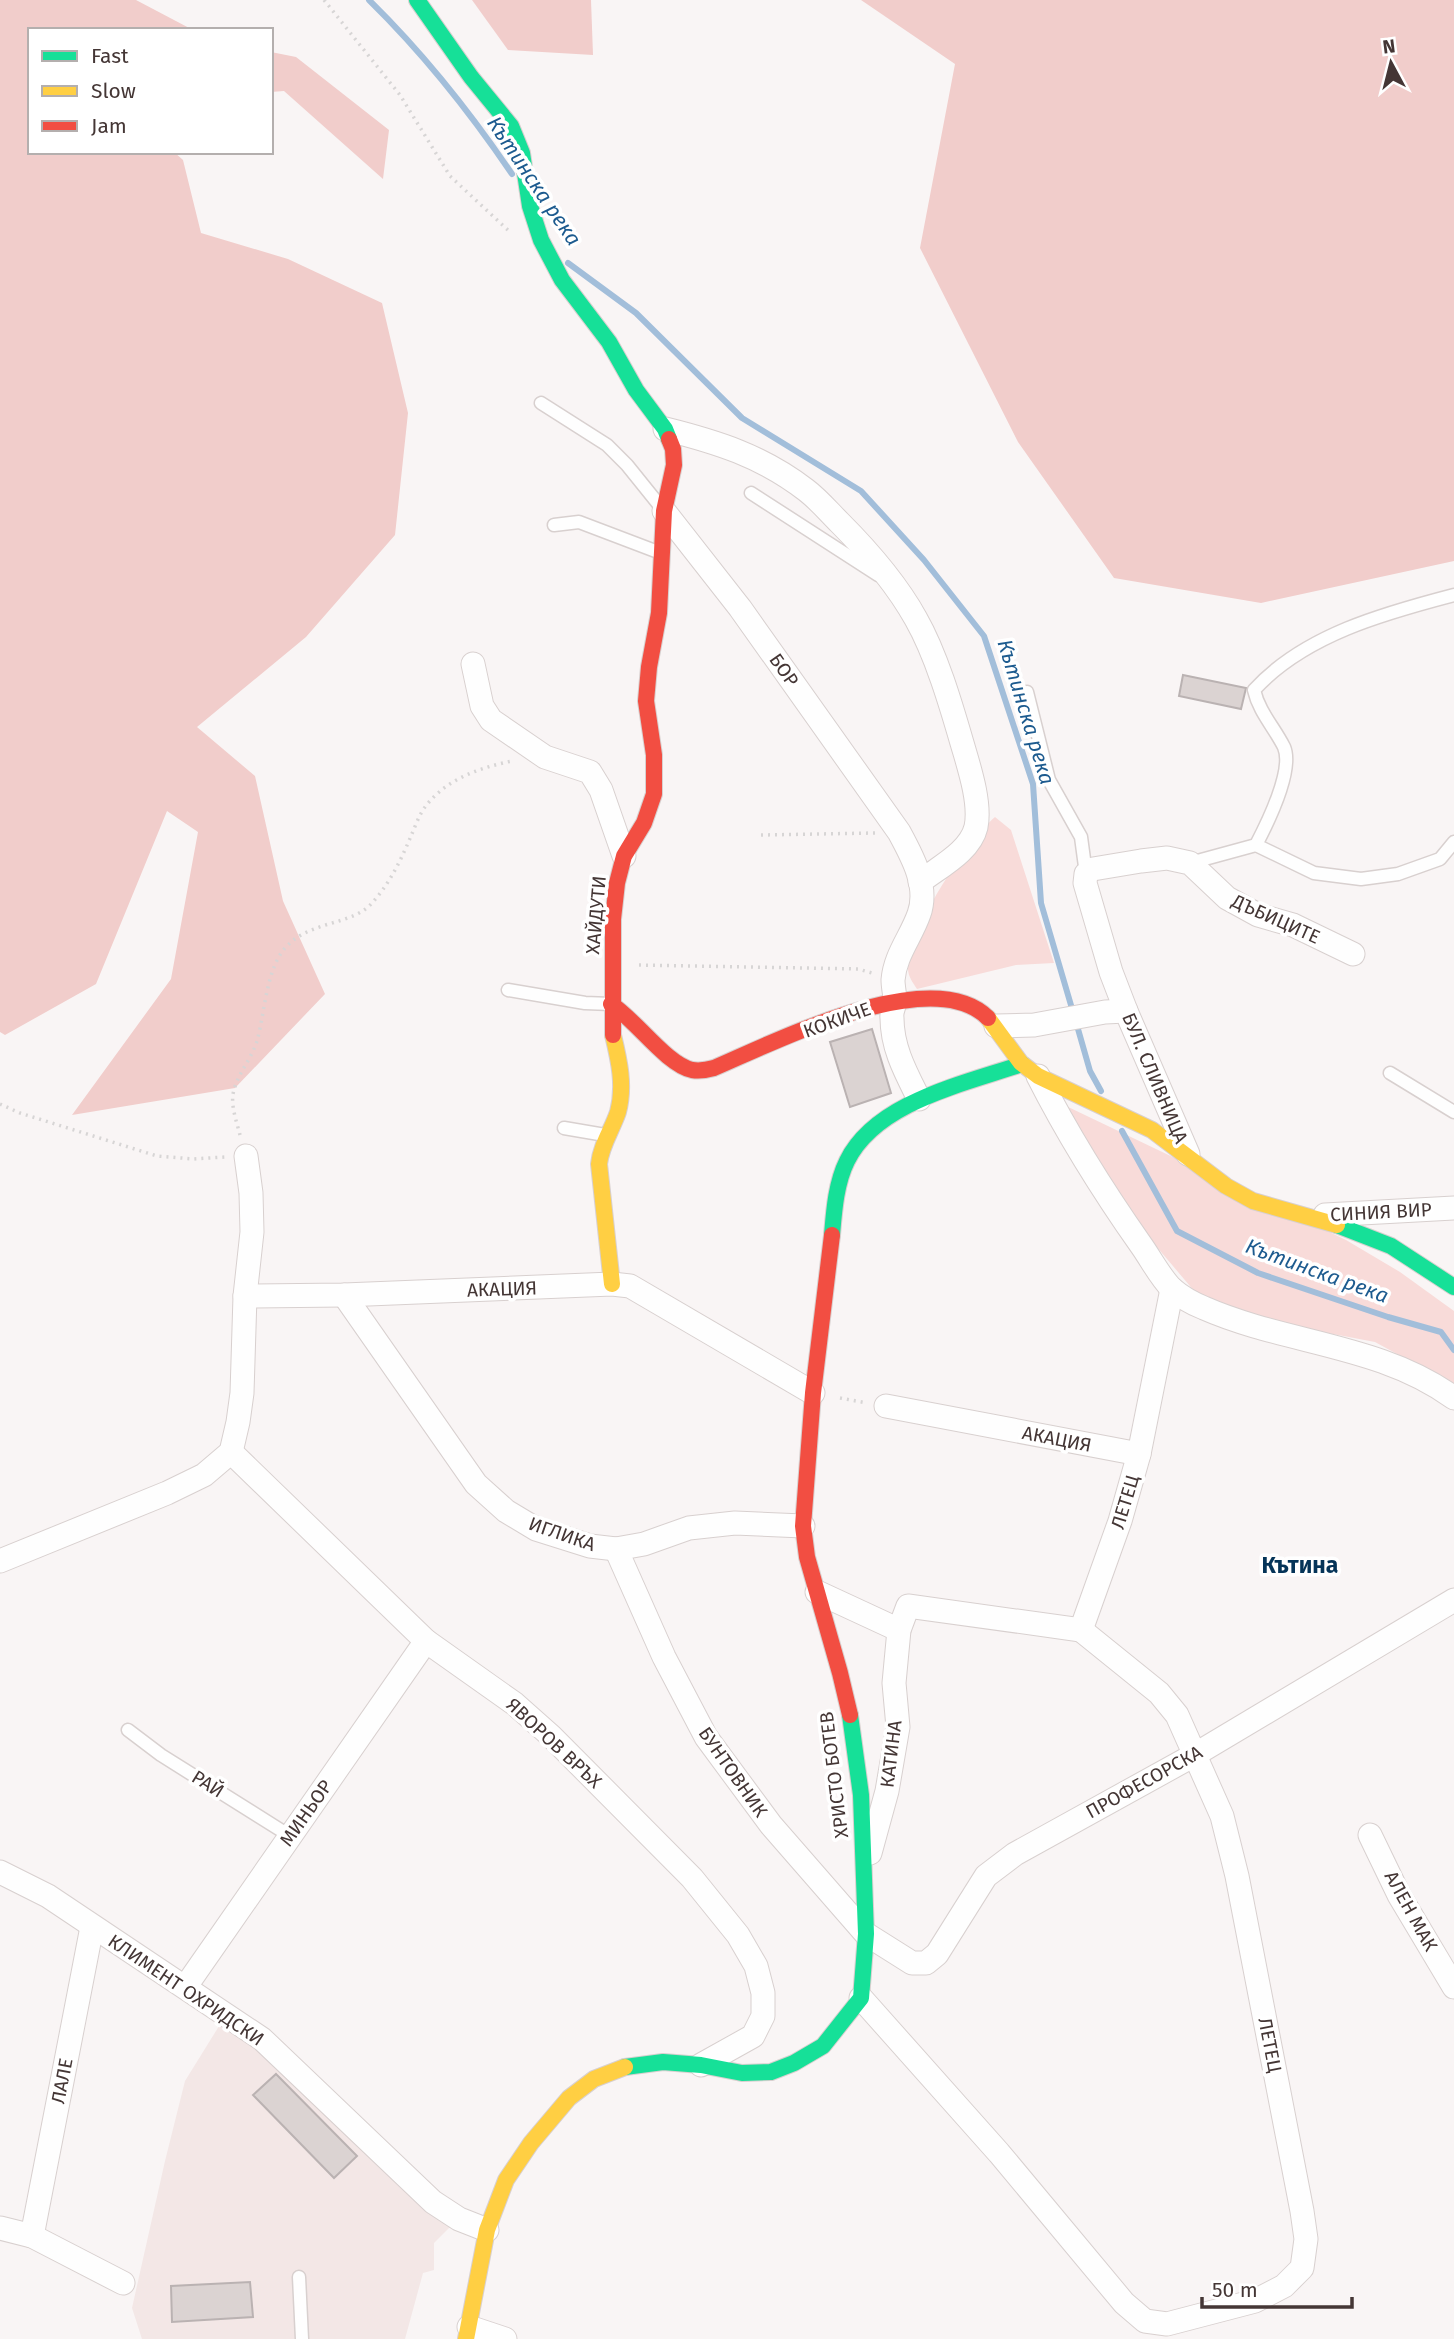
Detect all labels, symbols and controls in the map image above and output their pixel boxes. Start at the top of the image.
legend [28,28,273,154]
north arrow [1356,28,1426,98]
text: N [1381,34,1397,59]
text: Fast [91,43,129,69]
text: Slow [91,78,136,104]
water label: Кътинска река [481,111,587,251]
text: Jam [91,113,127,139]
water label: Кътинска река [992,636,1060,788]
street label: БОР [764,649,804,691]
street label: ХАЙДУТИ [581,875,611,955]
street label: ДЪБИЦИТЕ [1227,889,1324,949]
street label: КОКИЧЕ [800,997,874,1043]
street label: БУЛ. СЛИВНИЦА [1117,1009,1193,1147]
street label: СИНИЯ ВИР [1330,1198,1432,1226]
water label: Кътинска река [1242,1233,1392,1309]
street label: АКАЦИЯ [467,1276,537,1302]
street label: АКАЦИЯ [1020,1421,1094,1457]
street label: ЛЕТЕЦ [1106,1472,1144,1532]
street label: ИГЛИКА [526,1512,598,1556]
district label: Кътина [1262,1551,1338,1579]
street label: ЯВОРОВ ВРЪХ [502,1693,607,1793]
street label: ХРИСТО БОТЕВ [815,1711,853,1839]
street label: КАТИНА [875,1719,907,1789]
street label: БУНТОВНИК [694,1722,772,1822]
street label: ПРОФЕСОРСКА [1082,1740,1206,1823]
street label: РАЙ [188,1765,228,1803]
street label: МИНЬОР [275,1775,337,1851]
street label: АЛЕН МАК [1380,1867,1442,1955]
street label: КЛИМЕНТ ОХРИДСКИ [104,1929,268,2051]
street label: ЛЕТЕЦ [1253,2016,1287,2075]
street label: ЛАЛЕ [46,2056,78,2106]
scale bar [1202,2266,1352,2310]
text: 50 m [1212,2277,1258,2303]

